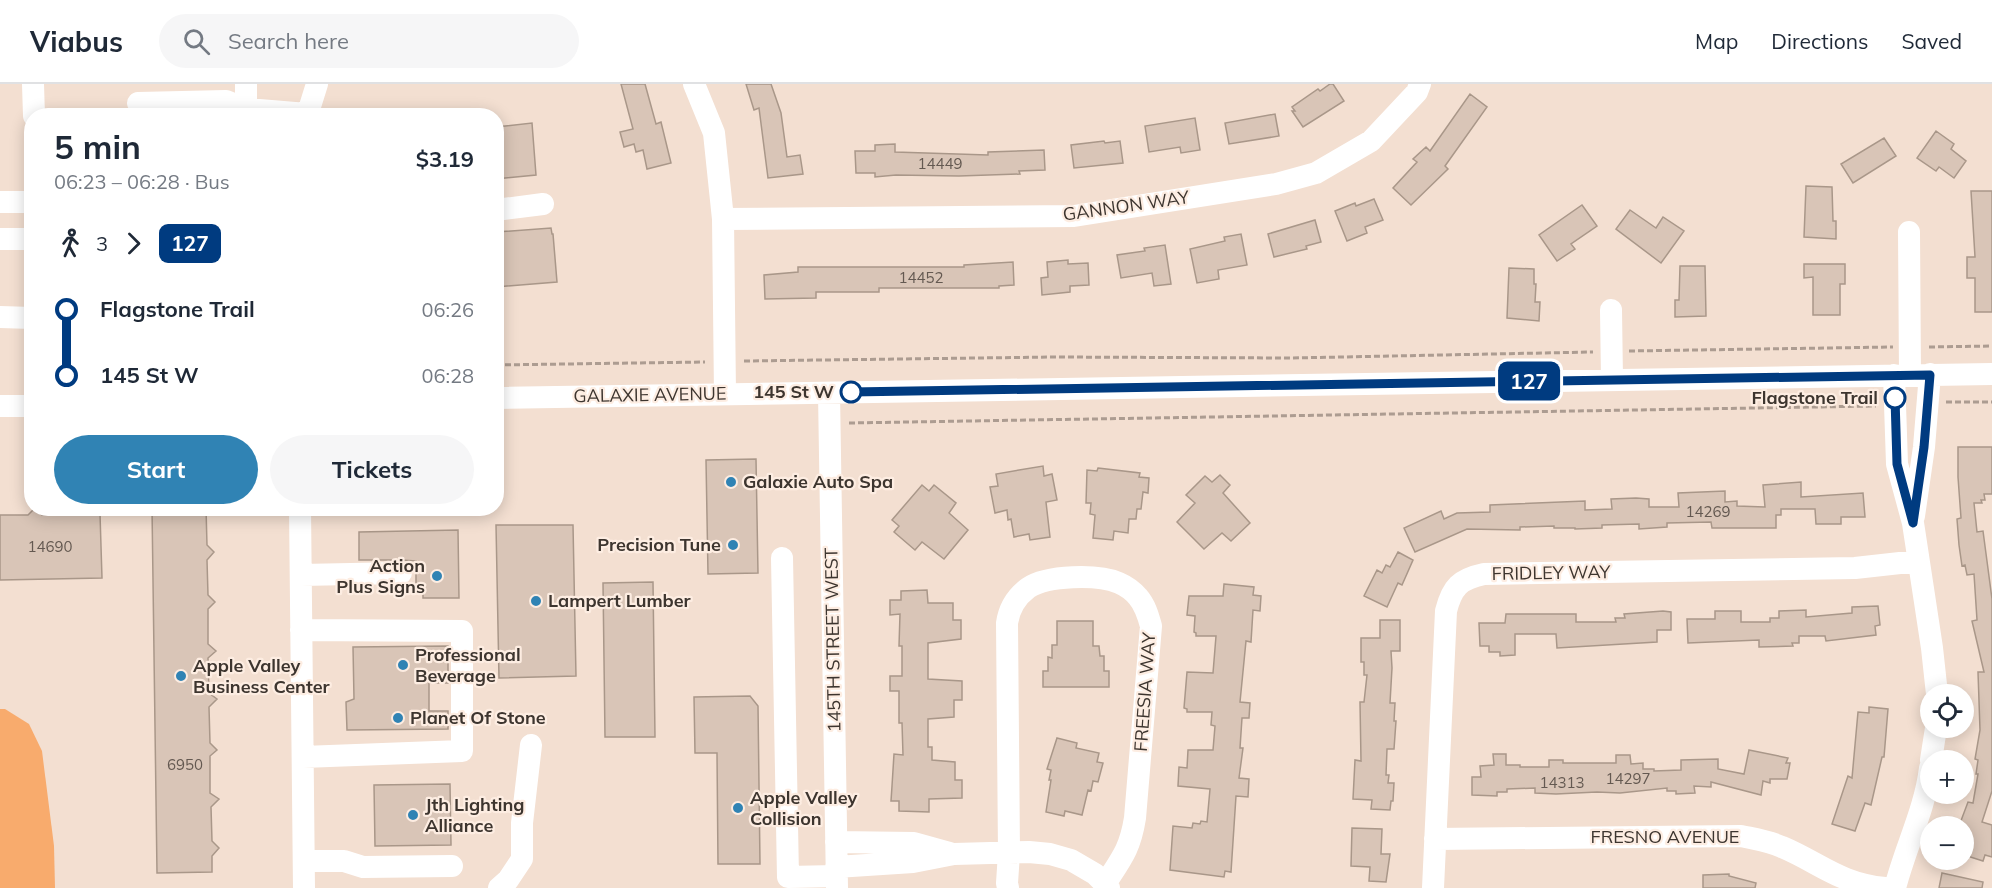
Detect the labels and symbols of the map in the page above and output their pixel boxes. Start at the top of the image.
house number: 14449 [917,154,963,173]
street label: GANNON WAY [1061,185,1192,226]
house number: 14452 [898,268,944,287]
line badge: 127 [1494,362,1564,400]
place label: 145 St W [753,380,834,403]
marker: 145 St W [840,381,862,403]
street label: GALAXIE AVENUE [573,382,727,407]
place label: Flagstone Trail [1751,386,1878,409]
marker: Flagstone Trail [1884,387,1906,409]
place label: Galaxie Auto Spa [743,470,893,493]
marker: Galaxie Auto Spa [724,475,738,489]
house number: 14269 [1685,502,1731,521]
place label: Precision Tune [597,533,721,556]
house number: 14690 [27,537,73,556]
marker: Precision Tune [726,538,740,552]
street label: 145TH STREET WEST [819,547,846,733]
place label: Action Plus Signs [336,554,425,598]
street label: FRIDLEY WAY [1491,560,1612,585]
marker: Action Plus Signs [430,569,444,583]
place label: Lampert Lumber [548,589,692,612]
marker: Lampert Lumber [529,594,543,608]
street label: FREESIA WAY [1129,631,1160,752]
place label: Professional Beverage [415,643,521,687]
place label: Apple Valley Business Center [193,654,331,698]
marker: Professional Beverage [396,658,410,672]
marker: Apple Valley Business Center [174,669,188,683]
place label: Planet Of Stone [410,706,546,729]
marker: Planet Of Stone [391,711,405,725]
house number: 6950 [167,755,203,774]
house number: 14297 [1605,769,1651,788]
house number: 14313 [1539,773,1585,792]
place label: Apple Valley Collision [750,786,857,830]
place label: Jth Lighting Alliance [425,793,525,837]
marker: Apple Valley Collision [731,801,745,815]
marker: Jth Lighting Alliance [406,808,420,822]
street label: FRESNO AVENUE [1591,825,1739,848]

